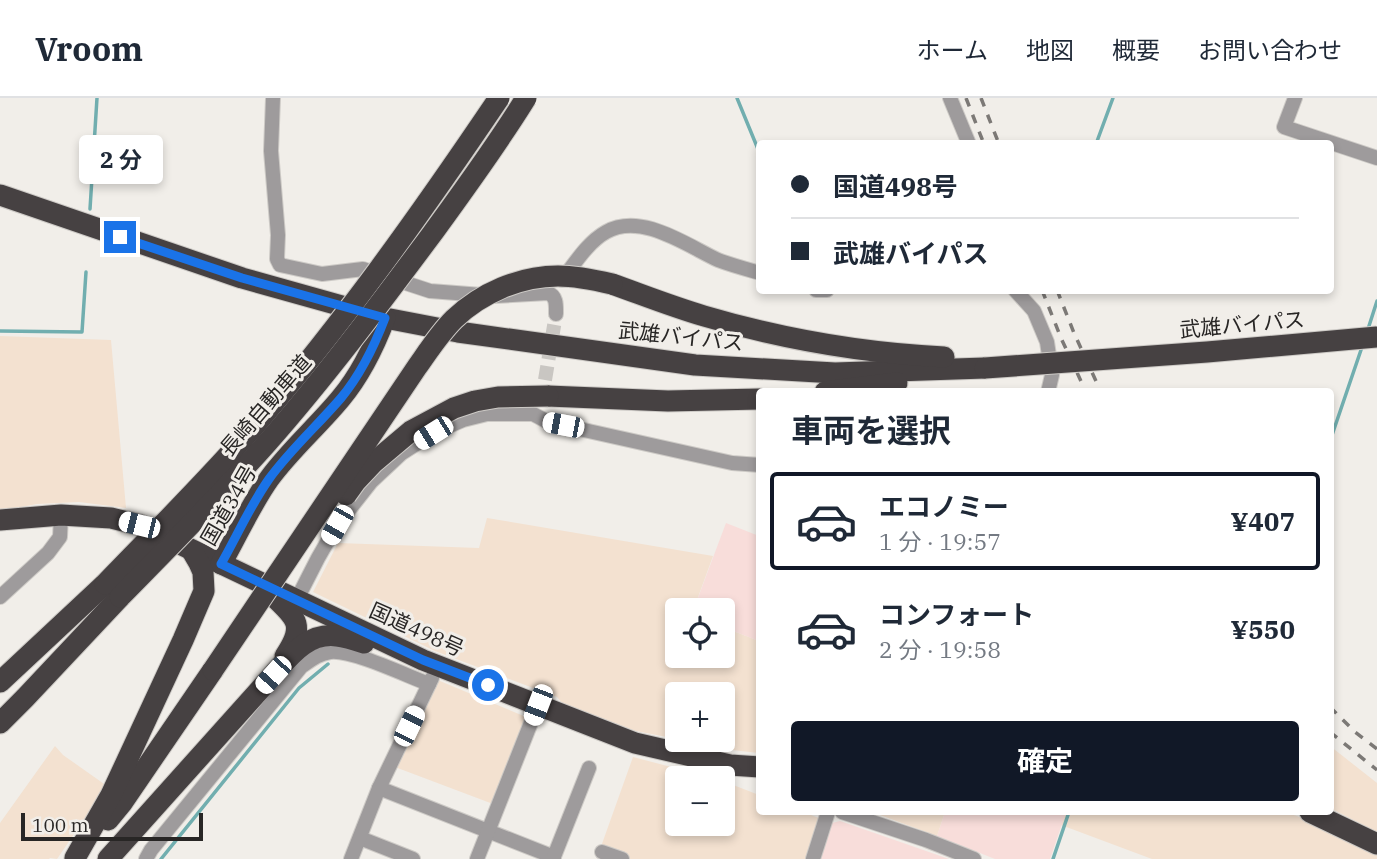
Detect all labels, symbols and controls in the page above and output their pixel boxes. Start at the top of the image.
text: Vroom [35,27,143,70]
text: ホーム [917,34,988,66]
text: 地図 [1026,34,1074,66]
text: 概要 [1112,34,1160,66]
text: お問い合わせ [1198,34,1342,66]
callout: 2 分 [78,136,162,184]
text: 2 分 [100,144,142,174]
text: 国道498号 [833,169,958,203]
route end [104,221,136,253]
text: 武雄バイパス [833,236,988,270]
street label: 武雄バイパス [1178,305,1306,343]
street label: 武雄バイパス [617,316,745,356]
street label: 長崎自動車道 [213,348,317,462]
text: 車両を選択 [791,409,951,451]
car [541,411,586,439]
car [410,413,457,453]
street label: 国道34号 [194,460,262,550]
text: エコノミー [879,489,1009,523]
icon: car [795,490,858,553]
car [318,502,357,548]
text: ¥407 [1230,504,1295,538]
car [117,510,162,540]
text: 1 分 · 19:57 [879,526,1001,556]
street label: 国道498号 [365,596,469,662]
text: コンフォート [879,597,1034,631]
map controls [665,598,735,836]
button: locate [665,598,735,668]
icon: car [795,598,858,661]
text: ¥550 [1230,612,1295,646]
text: 2 分 · 19:58 [879,634,1001,664]
car [252,652,295,698]
route start [472,669,504,701]
car [521,682,556,728]
button: + [665,682,735,752]
car [391,703,428,749]
button: 確定 [791,721,1299,801]
button: − [665,766,735,836]
scale bar [21,810,203,842]
text: 100 m [32,813,89,837]

